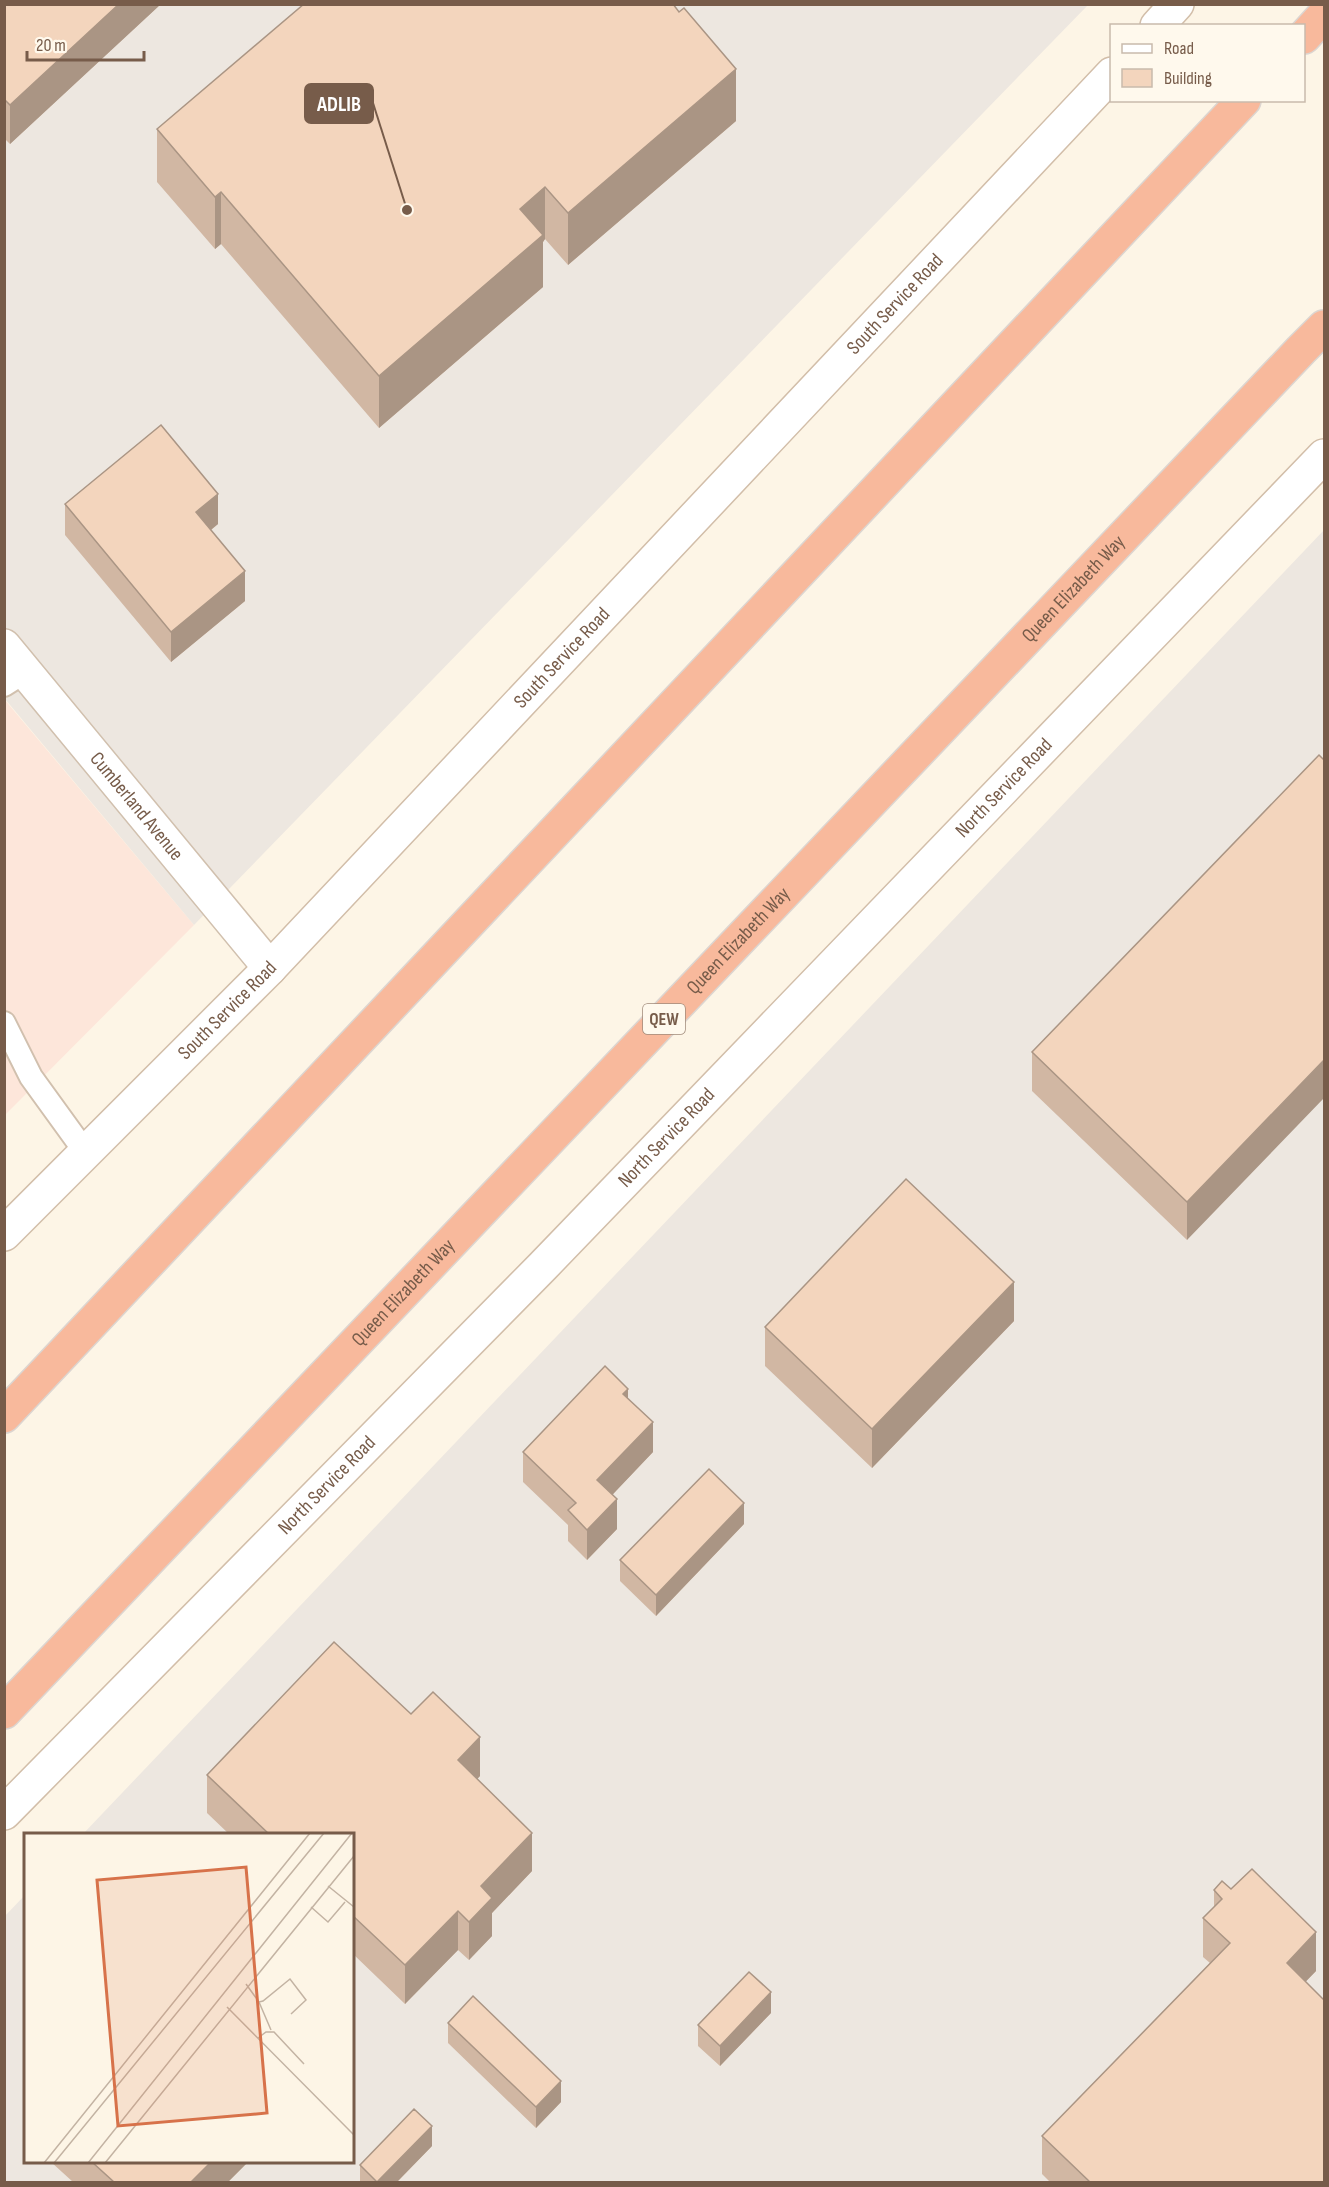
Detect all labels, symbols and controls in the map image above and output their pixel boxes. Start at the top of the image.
scale bar [27,24,144,62]
legend [1110,24,1305,102]
text: 20 m [36,35,66,56]
text: Road [1164,38,1194,59]
text: Building [1164,68,1212,89]
callout: ADLIB [305,84,373,123]
text: ADLIB [316,92,361,117]
street label: South Service Road [842,249,948,360]
street label: Queen Elizabeth Way [1017,530,1130,647]
street label: South Service Road [509,603,615,713]
street label: North Service Road [951,733,1057,843]
street label: Cumberland Avenue [85,747,188,865]
street label: Queen Elizabeth Way [682,882,795,999]
street label: South Service Road [173,956,282,1065]
road number: QEW [643,1004,685,1034]
street label: North Service Road [613,1083,720,1193]
street label: Queen Elizabeth Way [347,1234,460,1351]
street label: North Service Road [273,1431,381,1540]
inset map [24,1833,354,2163]

